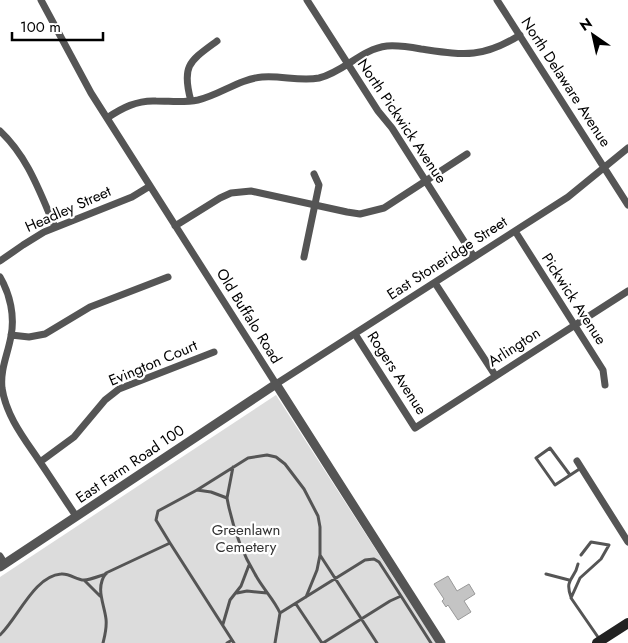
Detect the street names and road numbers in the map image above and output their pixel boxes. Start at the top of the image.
street label: North Delaware Avenue [517,14,615,150]
street label: North Pickwick Avenue [352,54,452,188]
street label: Headley Street [21,180,115,238]
street label: East Stoneridge Street [383,211,512,305]
street label: Pickwick Avenue [536,249,612,349]
street label: Old Buffalo Road [211,264,287,368]
street label: Arlington [483,322,545,372]
street label: Rogers Avenue [362,327,432,419]
street label: Evington Court [105,334,201,392]
street label: East Farm Road 100 [71,419,189,509]

